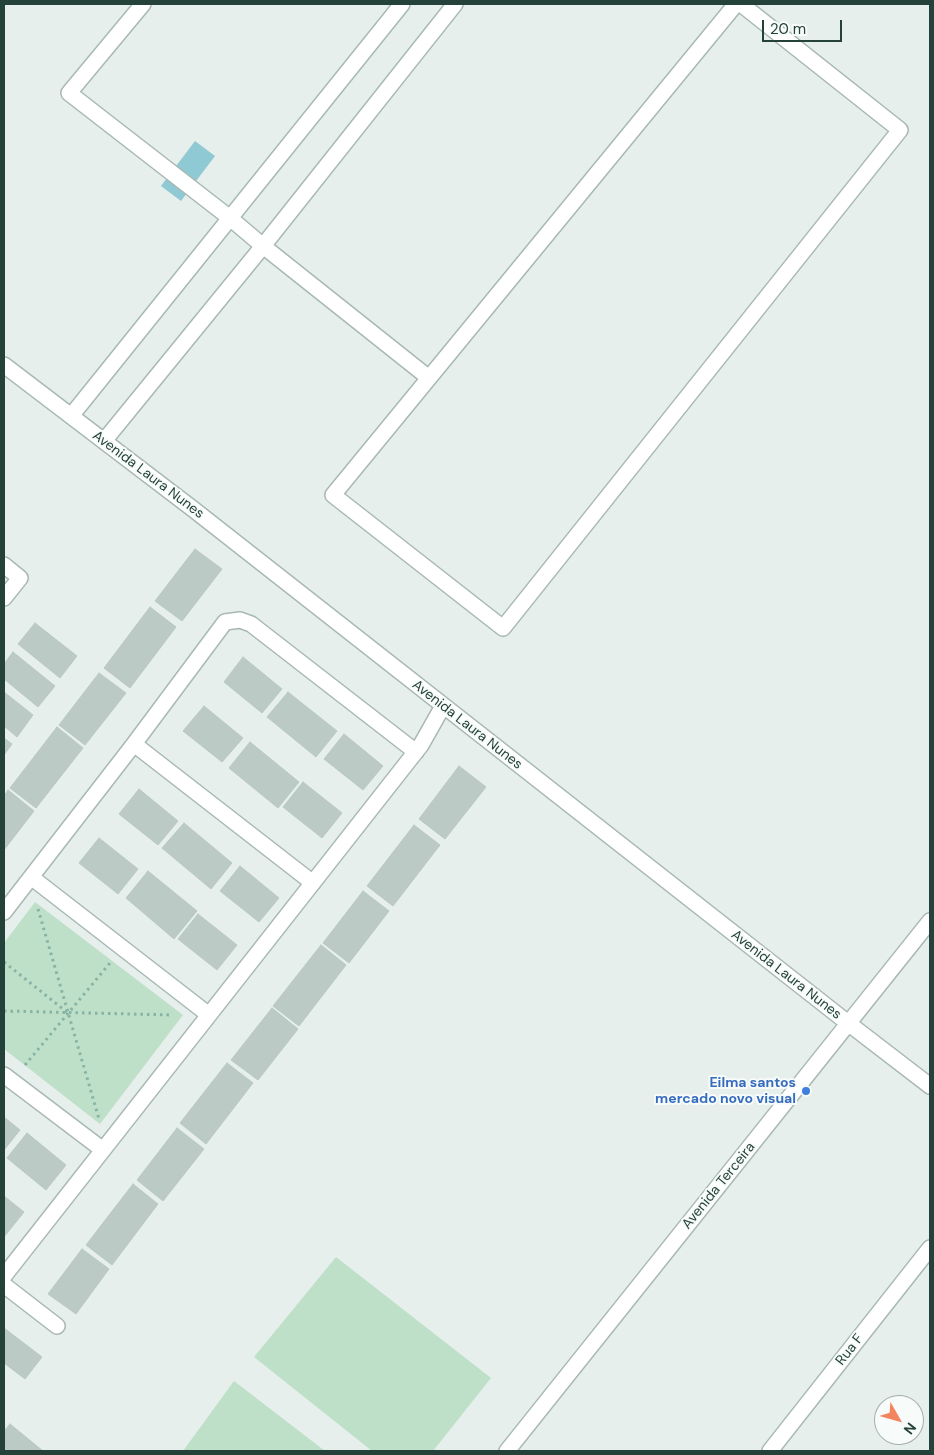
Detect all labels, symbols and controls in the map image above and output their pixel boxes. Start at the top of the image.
scale bar [764,10,844,42]
text: 20 m [770,19,806,39]
street label: Avenida Laura Nunes [89,428,207,522]
street label: Avenida Laura Nunes [409,677,525,773]
street label: Avenida Laura Nunes [728,927,844,1023]
place label: Eilma santos mercado novo visual [655,1075,796,1108]
marker: Eilma santos mercado novo visual [800,1085,812,1097]
street label: Avenida Terceira [679,1139,759,1233]
street label: Rua F [833,1331,867,1369]
north arrow [874,1395,924,1445]
text: N [900,1419,920,1438]

